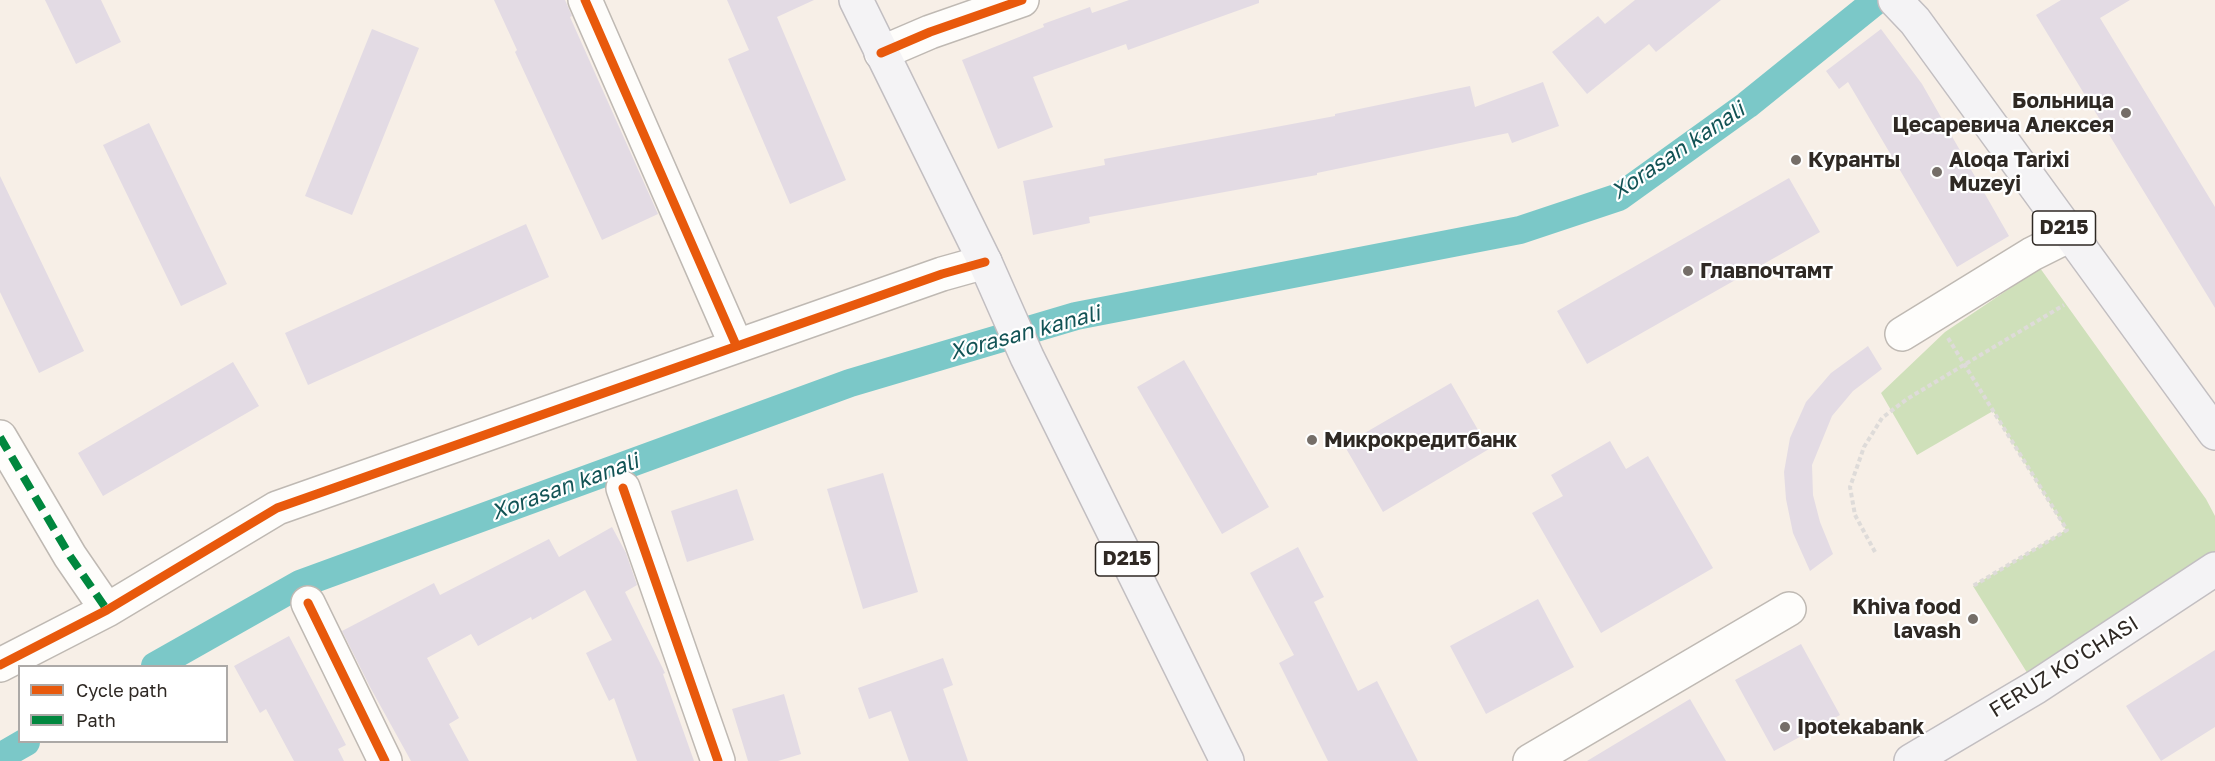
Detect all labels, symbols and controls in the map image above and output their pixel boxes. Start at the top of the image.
place label: Больница Цесаревича Алексея [1892,88,2114,138]
water label: Xorasan kanali [1606,97,1750,205]
marker: Больница Цесаревича Алексея [2119,106,2133,120]
place label: Куранты [1808,147,1900,173]
place label: Aloqa Tarixi Muzeyi [1949,147,2070,197]
marker: Куранты [1789,153,1803,167]
marker: Aloqa Tarixi Muzeyi [1930,165,1944,179]
road number: D215 [2032,211,2096,245]
place label: Главпочтамт [1700,258,1833,284]
marker: Главпочтамт [1681,264,1695,278]
water label: Xorasan kanali [947,300,1103,366]
place label: Микрокредитбанк [1324,427,1517,453]
marker: Микрокредитбанк [1305,433,1319,447]
water label: Xorasan kanali [488,448,642,526]
road number: D215 [1096,542,1158,576]
place label: Khiva food lavash [1852,594,1961,644]
street label: FERUZ KO'CHASI [1985,611,2143,723]
marker: Khiva food lavash [1966,612,1980,626]
legend [18,665,228,743]
text: Cycle path [76,679,168,701]
text: Path [76,709,116,731]
place label: Ipotekabank [1797,714,1924,740]
marker: Ipotekabank [1778,720,1792,734]

